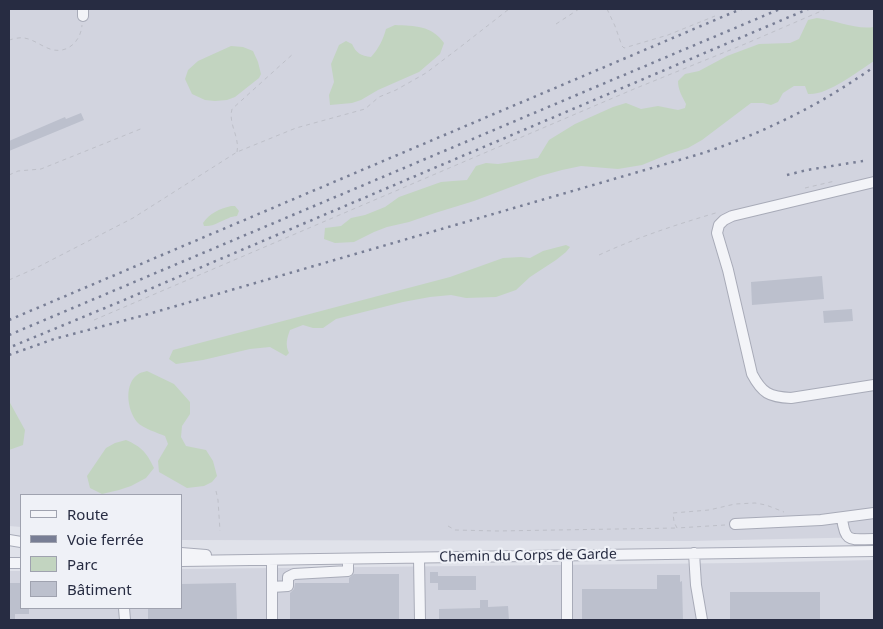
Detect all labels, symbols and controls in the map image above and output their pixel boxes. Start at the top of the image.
legend [20,494,182,609]
text: Route [67,504,109,524]
text: Voie ferrée [67,529,144,549]
street label: Chemin du Corps de Garde [439,546,617,566]
text: Parc [67,554,98,574]
text: Bâtiment [67,579,132,599]

